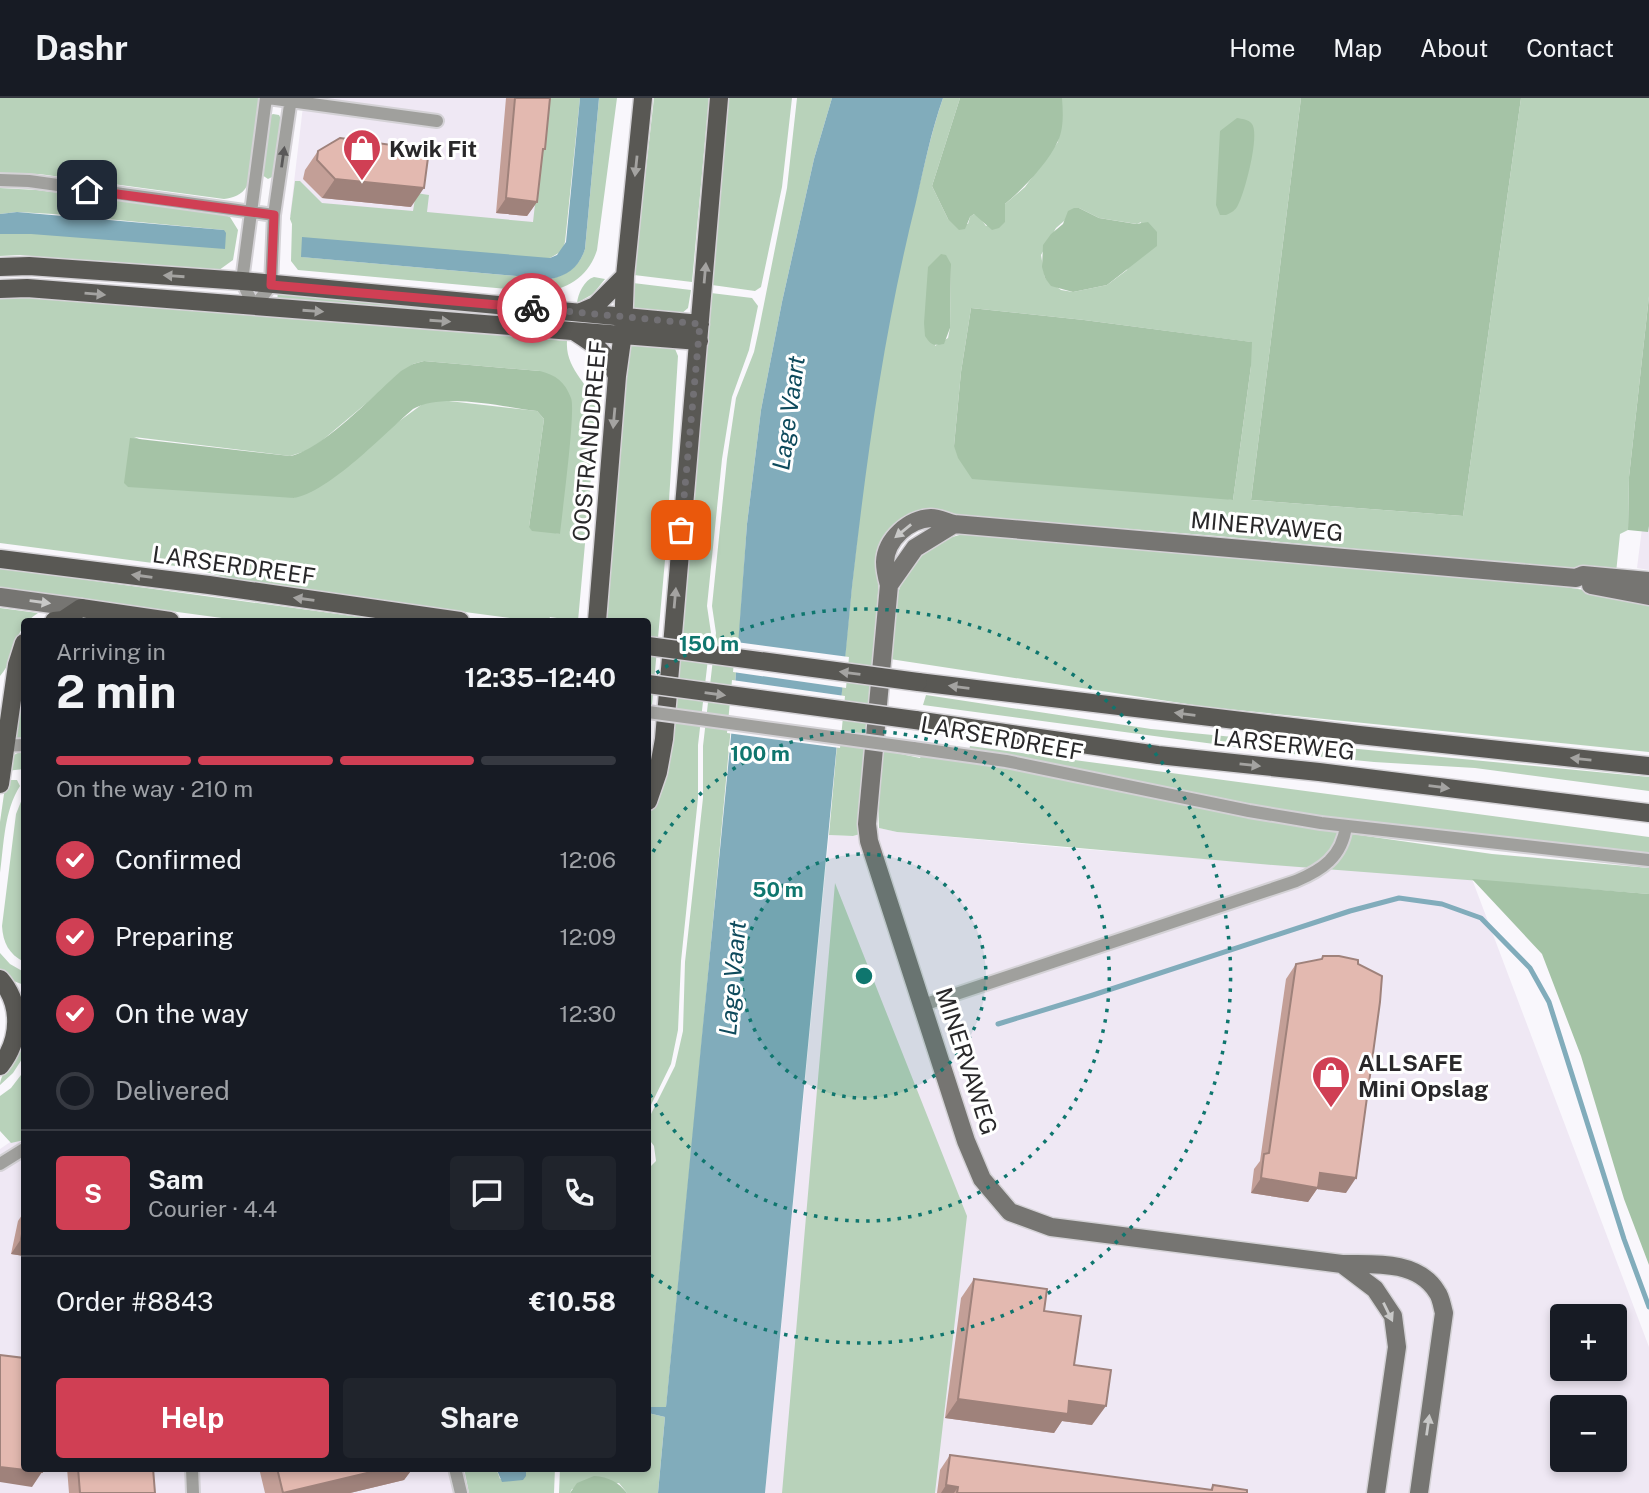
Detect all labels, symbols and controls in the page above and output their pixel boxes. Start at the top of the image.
text: Dashr [35,29,128,67]
text: Home [1229,34,1295,62]
text: Map [1333,34,1382,62]
text: About [1420,34,1488,62]
text: Contact [1526,34,1614,62]
shop icon: Kwik Fit [341,127,383,182]
place label: Kwik Fit [389,135,477,162]
one-way arrow [277,145,288,167]
one-way arrow [630,155,641,177]
pin [57,160,117,220]
icon: home [68,171,106,209]
one-way arrow [700,261,711,283]
one-way arrow [163,270,185,281]
courier [497,273,567,343]
one-way arrow [84,289,106,300]
icon: bike [513,289,551,327]
one-way arrow [302,306,324,317]
one-way arrow [430,315,452,326]
street label: OOSTRANDDREEF [567,339,611,543]
water label: Lage Vaart [766,354,810,472]
one-way arrow [608,407,619,429]
pin [651,500,711,560]
street label: MINERVAWEG [1190,506,1344,546]
icon: bag [662,511,700,549]
one-way arrow [895,524,913,539]
street label: LARSERDREEF [151,540,317,590]
one-way arrow [130,571,152,582]
one-way arrow [670,587,681,609]
one-way arrow [293,593,315,604]
one-way arrow [30,597,52,608]
text: 150 m [679,631,739,656]
text: Arriving in [56,638,166,665]
text: 12:35–12:40 [465,662,616,693]
text: 2 min [56,664,176,718]
one-way arrow [839,667,861,678]
one-way arrow [948,681,970,692]
one-way arrow [704,688,726,699]
one-way arrow [1173,709,1195,720]
street label: LARSERDREEF [919,710,1085,766]
street label: LARSERWEG [1212,723,1356,765]
text: 100 m [730,741,790,766]
one-way arrow [1570,753,1592,764]
one-way arrow [1239,759,1261,770]
text: On the way · 210 m [56,775,253,802]
one-way arrow [1429,782,1451,793]
icon: check [56,841,94,879]
text: Confirmed [115,844,242,875]
text: 12:06 [560,846,616,873]
text: 50 m [752,877,804,902]
icon: check [56,918,94,956]
water label: Lage Vaart [713,919,751,1037]
text: Preparing [115,921,234,952]
text: 12:09 [559,923,616,950]
centre of rings [852,964,876,988]
street label: MINERVAWEG [931,984,1003,1138]
icon: check [56,995,94,1033]
text: On the way [115,998,249,1029]
text: 12:30 [559,1000,616,1027]
place label: ALLSAFE Mini Opslag [1358,1049,1488,1102]
shop icon: ALLSAFE Mini Opslag [1310,1054,1352,1109]
text: Delivered [115,1075,230,1106]
button: chat [450,1156,524,1230]
button: phone [542,1156,616,1230]
text: Sam [148,1164,204,1195]
text: S [84,1178,102,1209]
text: Courier · 4.4 [148,1195,277,1222]
text: Order #8843 [56,1286,213,1317]
text: €10.58 [529,1286,616,1317]
one-way arrow [1382,1301,1394,1322]
map controls [1550,1304,1627,1472]
button: + [1550,1304,1627,1381]
button: Help [56,1378,329,1458]
button: Share [343,1378,616,1458]
button: − [1550,1395,1627,1472]
one-way arrow [1423,1414,1434,1436]

